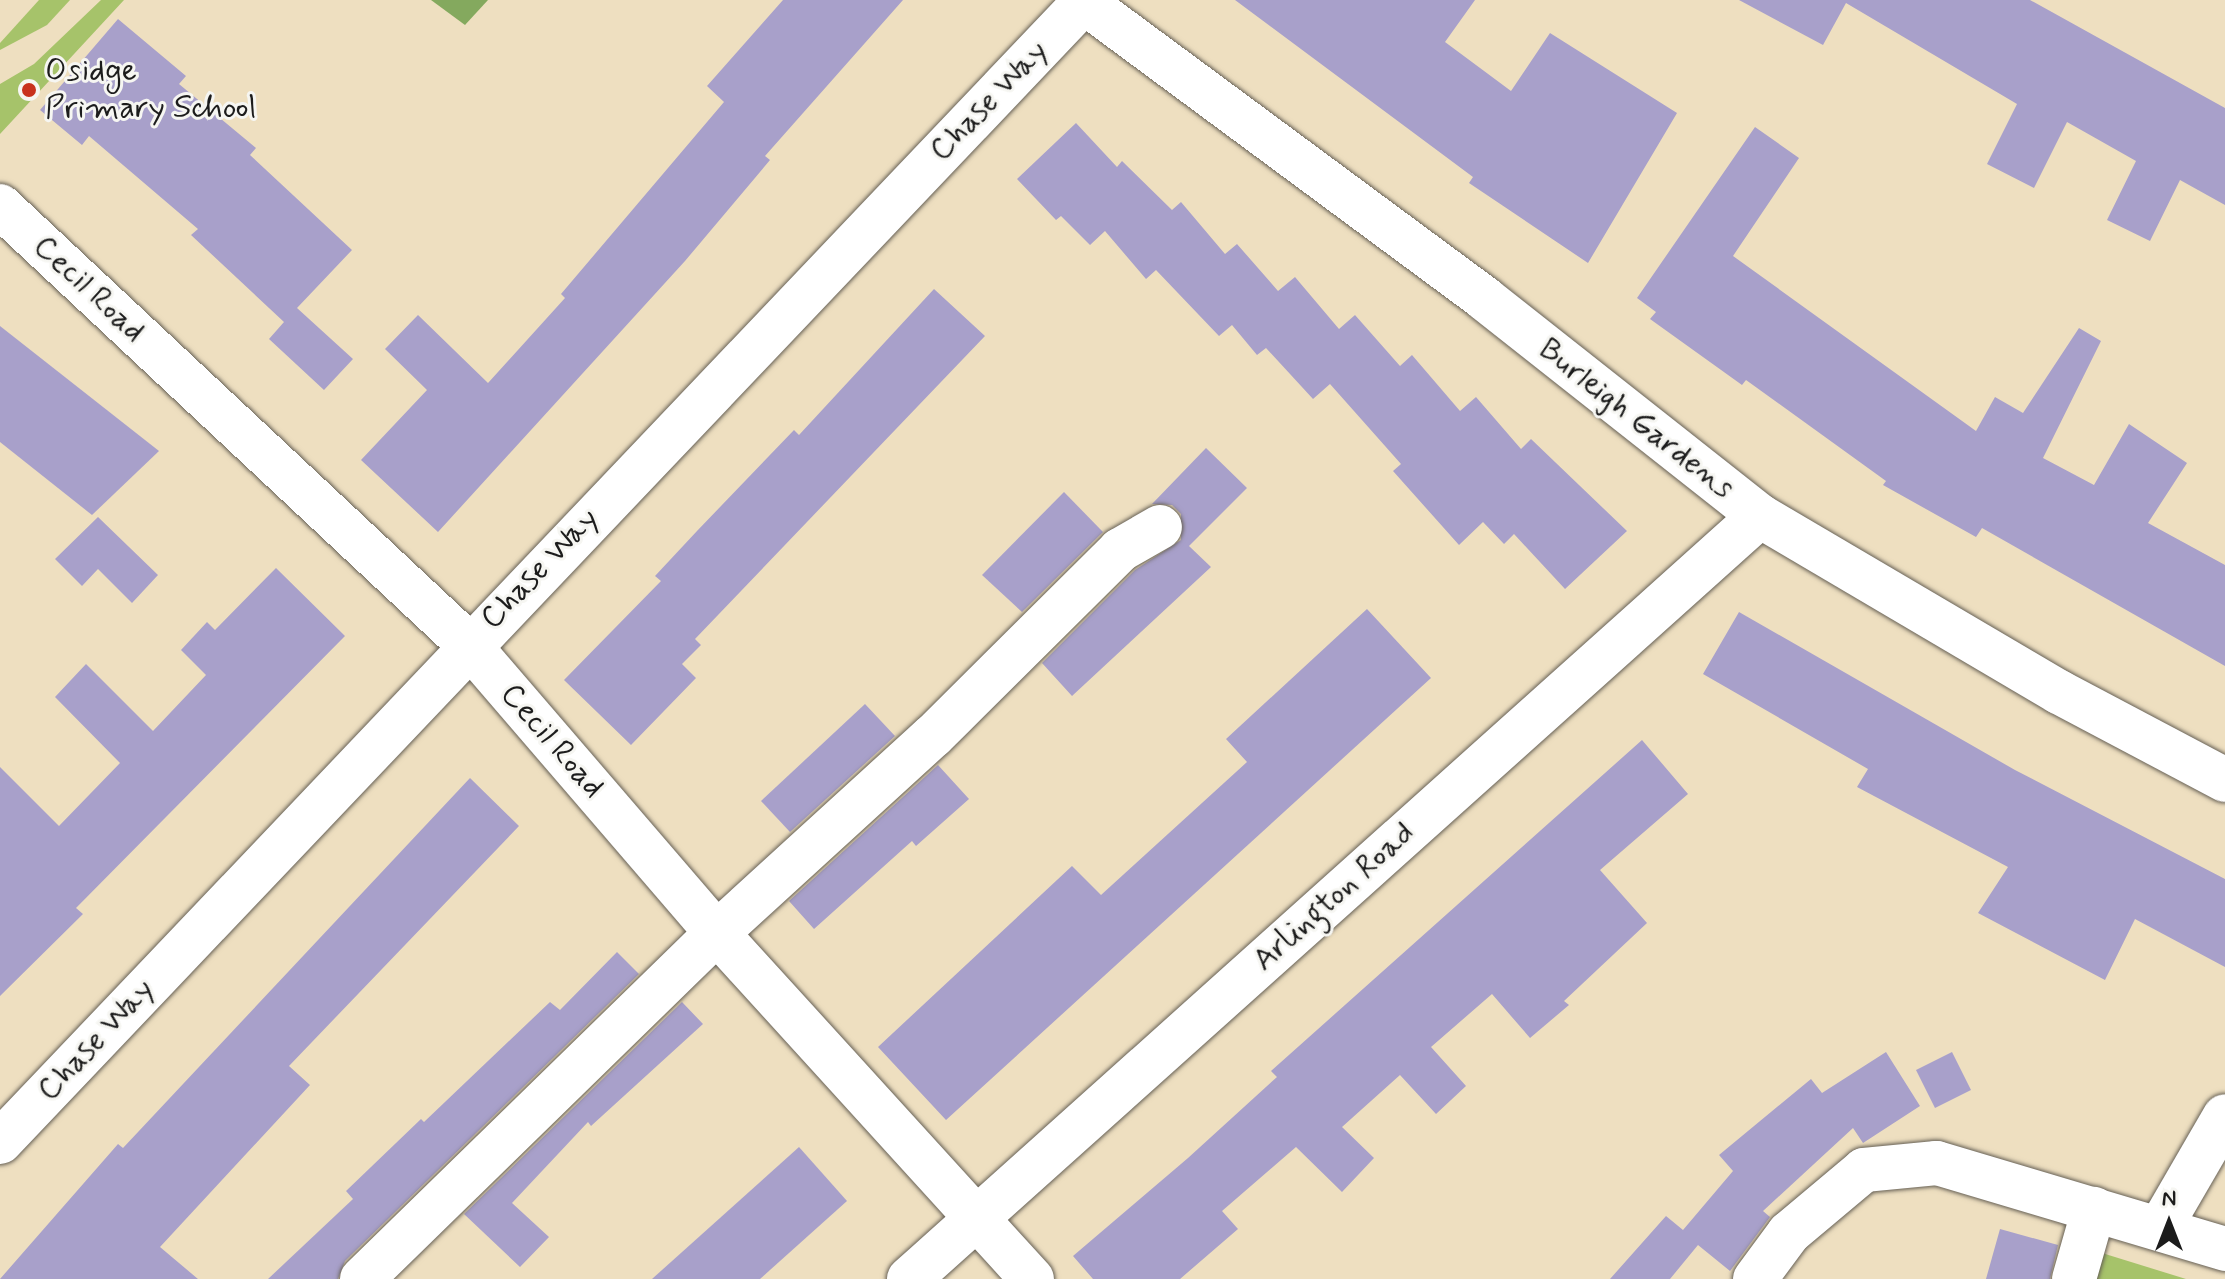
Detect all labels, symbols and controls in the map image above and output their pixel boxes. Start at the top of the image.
street label: Chase Way [922,32,1056,170]
place label: Osidge Primary School [45,53,256,128]
marker: Osidge Primary School [20,81,38,99]
street label: Cecil Road [25,227,153,351]
street label: Burleigh Gardens [1535,334,1737,504]
street label: Chase Way [473,500,607,638]
street label: Cecil Road [492,676,612,806]
street label: Arlington Road [1247,816,1421,978]
street label: Chase Way [30,971,162,1109]
north arrow [2129,1183,2209,1263]
text: N [2162,1185,2176,1213]

